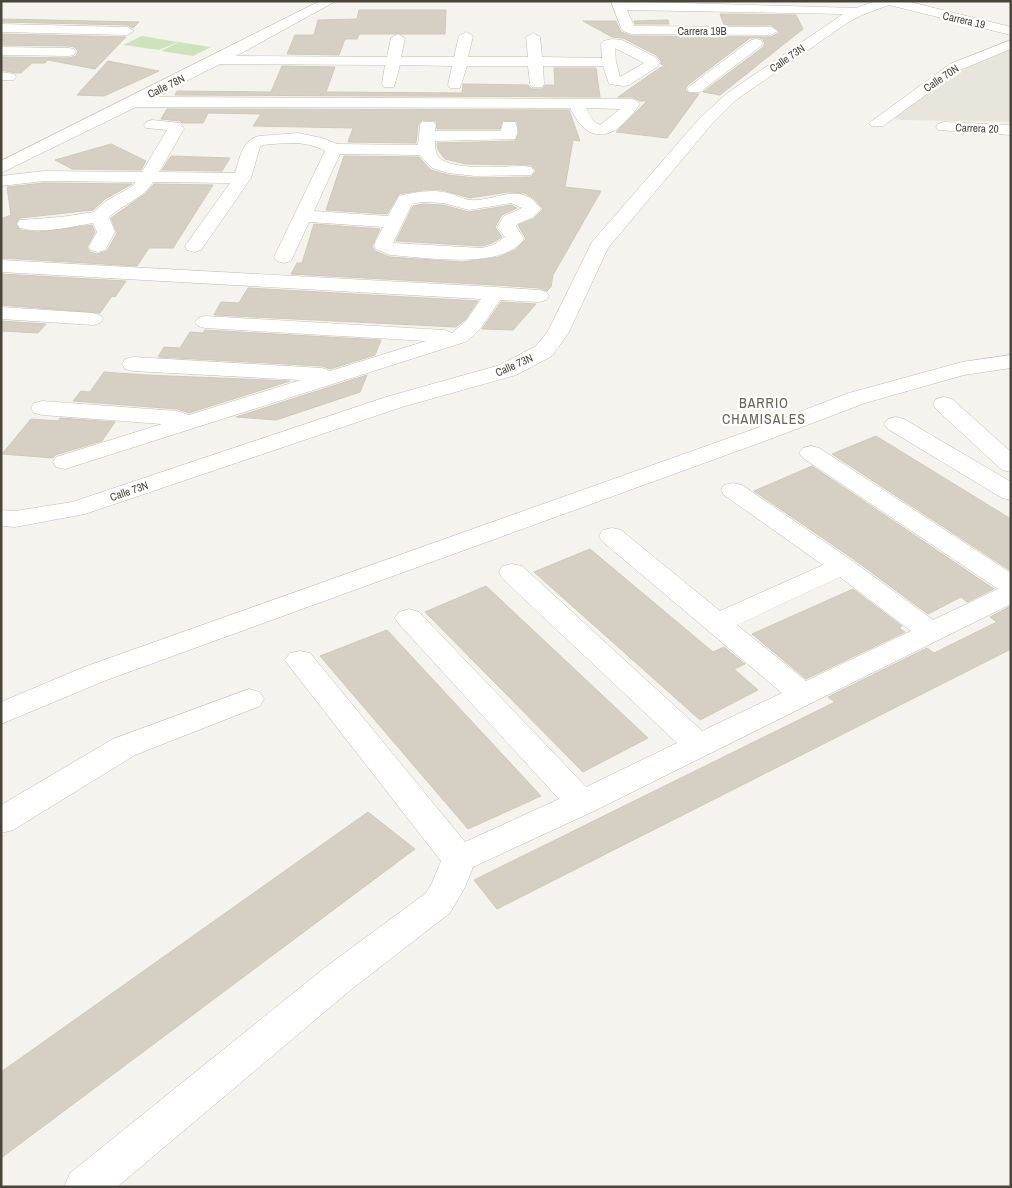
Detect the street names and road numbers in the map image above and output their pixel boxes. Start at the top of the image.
street label: Carrera 19 [941,8,987,32]
street label: Carrera 19B [677,24,727,38]
street label: Calle 73N [767,41,807,75]
street label: Calle 70N [921,61,961,95]
street label: Calle 78N [145,71,187,101]
street label: Carrera 20 [955,120,999,136]
street label: Calle 73N [493,351,535,379]
street label: Calle 73N [108,478,150,504]

